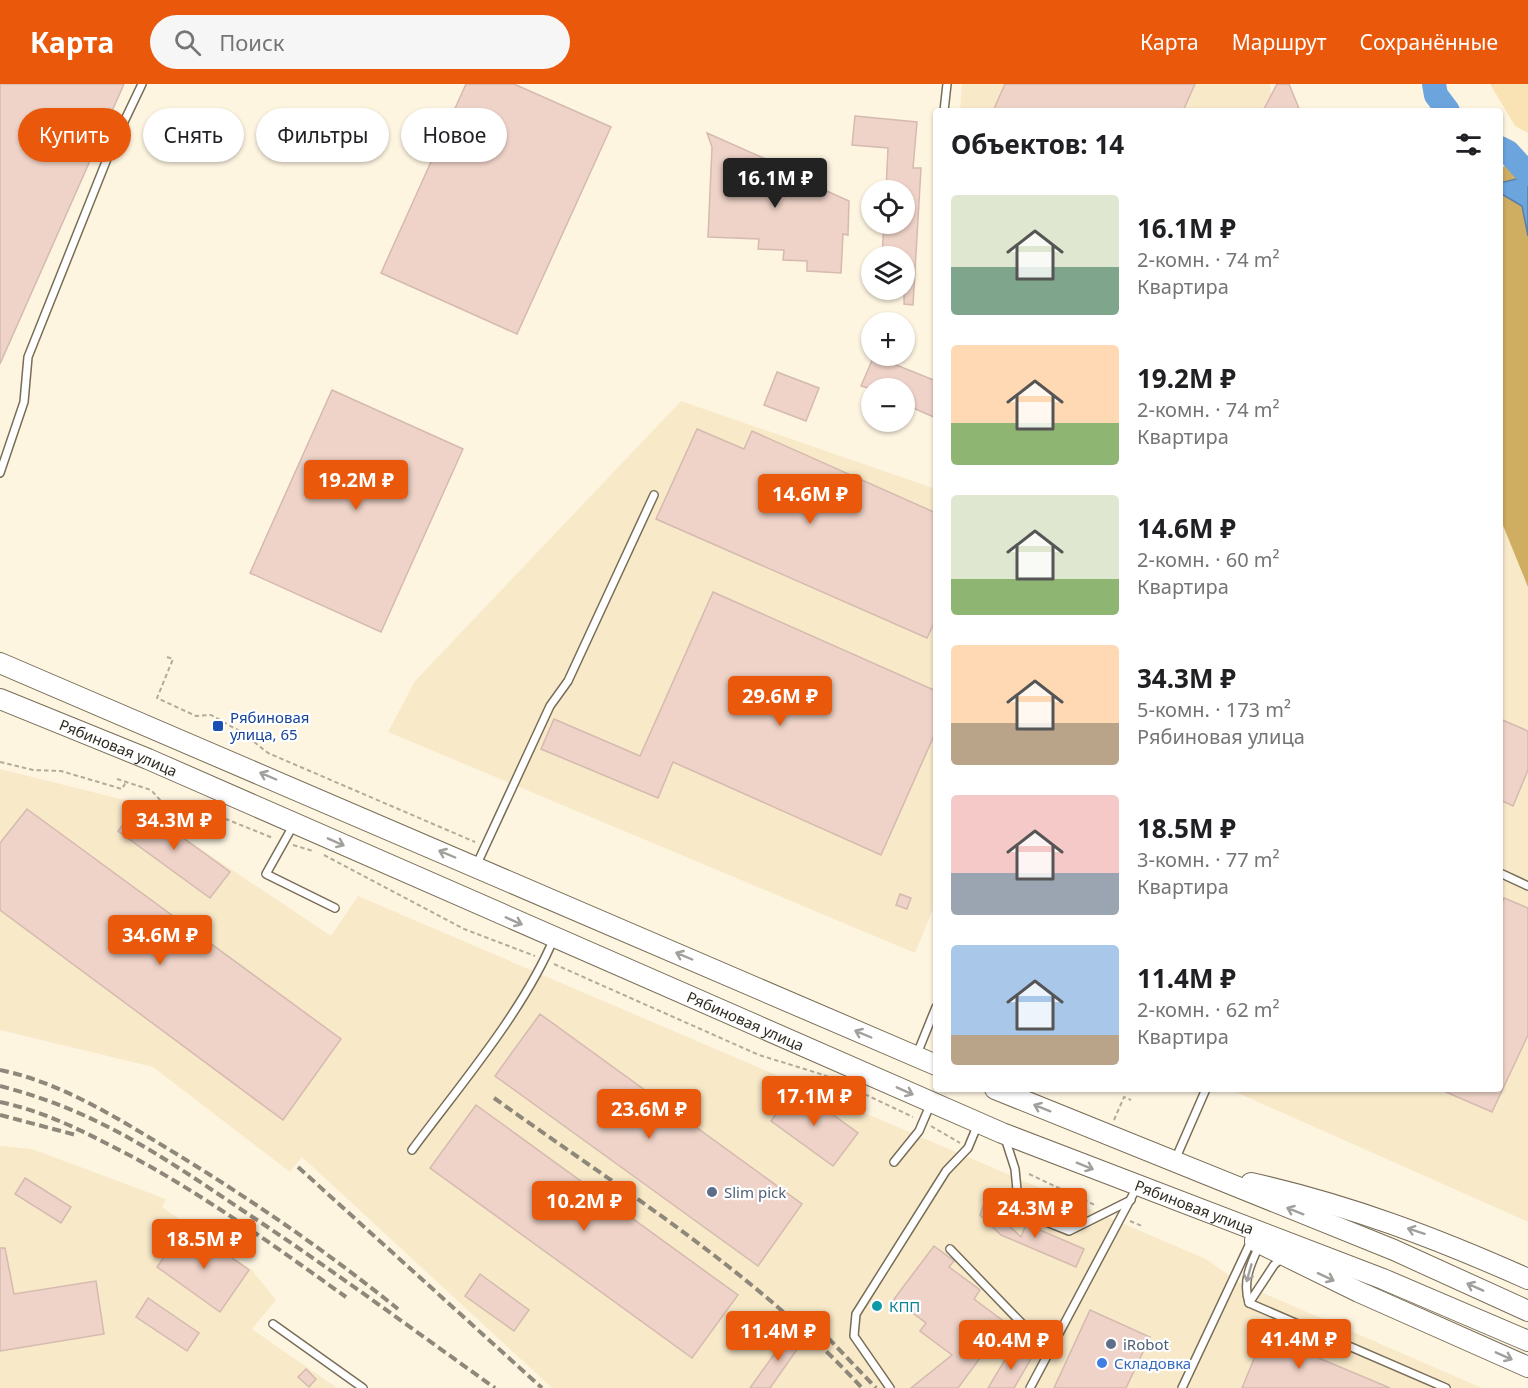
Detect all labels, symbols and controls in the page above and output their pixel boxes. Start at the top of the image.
search box [150,15,570,69]
text: Карта [30,23,114,61]
icon: search [171,26,204,59]
text: Поиск [219,27,285,57]
text: Карта [1140,28,1199,56]
text: Маршрут [1232,28,1327,56]
text: Сохранённые [1360,28,1498,56]
chip: Купить [18,108,131,162]
chip: Снять [143,108,244,162]
chip: Фильтры [256,108,389,162]
chip: Новое [401,108,507,162]
text: Объектов: 14 [951,126,1124,162]
icon: filters [1452,128,1485,161]
pin: 16.1M ₽ [720,158,830,209]
text: 16.1M ₽ [737,164,813,191]
map controls [861,180,915,432]
button: locate [861,180,915,234]
text: 16.1M ₽ [1137,210,1236,246]
icon: home [999,219,1071,291]
button: layers [861,246,915,300]
text: 2-комн. · 74 m² [1137,246,1280,273]
text: Квартира [1137,273,1229,300]
button: + [861,312,915,366]
text: 19.2M ₽ [1137,360,1236,396]
icon: home [999,369,1071,441]
button: − [861,378,915,432]
text: 2-комн. · 74 m² [1137,396,1280,423]
text: Квартира [1137,423,1229,450]
pin: 19.2M ₽ [301,460,411,511]
text: 19.2M ₽ [318,466,394,493]
pin: 14.6M ₽ [755,474,865,525]
text: 14.6M ₽ [772,480,848,507]
text: 14.6M ₽ [1137,510,1236,546]
icon: home [999,519,1071,591]
text: 2-комн. · 60 m² [1137,546,1280,573]
text: Квартира [1137,573,1229,600]
text: 34.3M ₽ [1137,660,1236,696]
icon: home [999,669,1071,741]
pin: 29.6M ₽ [725,676,835,727]
text: 29.6M ₽ [742,682,818,709]
text: 5-комн. · 173 m² [1137,696,1291,723]
place label: Рябиновая улица, 65 [230,707,309,744]
street label: Рябиновая улица [56,714,181,781]
marker: Рябиновая улица, 65 [211,719,225,733]
text: Рябиновая улица [1137,723,1305,750]
one-way arrow [260,770,278,781]
pin: 34.3M ₽ [119,800,229,851]
text: 34.3M ₽ [136,806,212,833]
text: 18.5M ₽ [1137,810,1236,846]
icon: home [999,819,1071,891]
one-way arrow [326,837,344,849]
text: 3-комн. · 77 m² [1137,846,1280,873]
one-way arrow [439,848,457,859]
text: Квартира [1137,873,1229,900]
pin: 34.6M ₽ [105,915,215,966]
one-way arrow [505,915,523,927]
text: 34.6M ₽ [122,921,198,948]
one-way arrow [675,950,694,961]
text: 11.4M ₽ [1137,960,1236,996]
icon: home [999,969,1071,1041]
street label: Рябиновая улица [684,986,807,1055]
text: 2-комн. · 62 m² [1137,996,1280,1023]
text: Квартира [1137,1023,1229,1050]
one-way arrow [854,1028,872,1039]
pin: 17.1M ₽ [759,1076,869,1127]
text: 17.1M ₽ [776,1082,852,1109]
one-way arrow [895,1086,913,1097]
pin: 23.6M ₽ [594,1089,704,1140]
text: 23.6M ₽ [611,1095,687,1122]
one-way arrow [1033,1102,1051,1113]
one-way arrow [1075,1161,1093,1172]
street label: Рябиновая улица [1132,1175,1257,1239]
pin: 10.2M ₽ [529,1181,639,1232]
place label: Slim pick [724,1182,786,1202]
marker: Slim pick [705,1185,719,1199]
text: 10.2M ₽ [546,1187,622,1214]
pin: 24.3M ₽ [980,1188,1090,1239]
text: 24.3M ₽ [997,1194,1073,1221]
one-way arrow [1286,1205,1305,1216]
pin: 18.5M ₽ [149,1219,259,1270]
text: 18.5M ₽ [166,1225,242,1252]
one-way arrow [1407,1225,1426,1236]
one-way arrow [1243,1263,1254,1282]
one-way arrow [1317,1271,1335,1283]
one-way arrow [1466,1280,1484,1292]
place label: КПП [889,1296,920,1316]
marker: КПП [870,1299,884,1313]
pin: 11.4M ₽ [723,1311,833,1362]
text: 11.4M ₽ [740,1317,816,1344]
pin: 41.4M ₽ [1244,1319,1354,1370]
pin: 40.4M ₽ [956,1320,1066,1371]
text: 41.4M ₽ [1261,1325,1337,1352]
text: 40.4M ₽ [973,1326,1049,1353]
place label: iRobot [1123,1334,1170,1354]
marker: iRobot [1104,1337,1118,1351]
one-way arrow [1495,1351,1513,1362]
place label: Складовка [1114,1353,1191,1373]
marker: Складовка [1095,1356,1109,1370]

